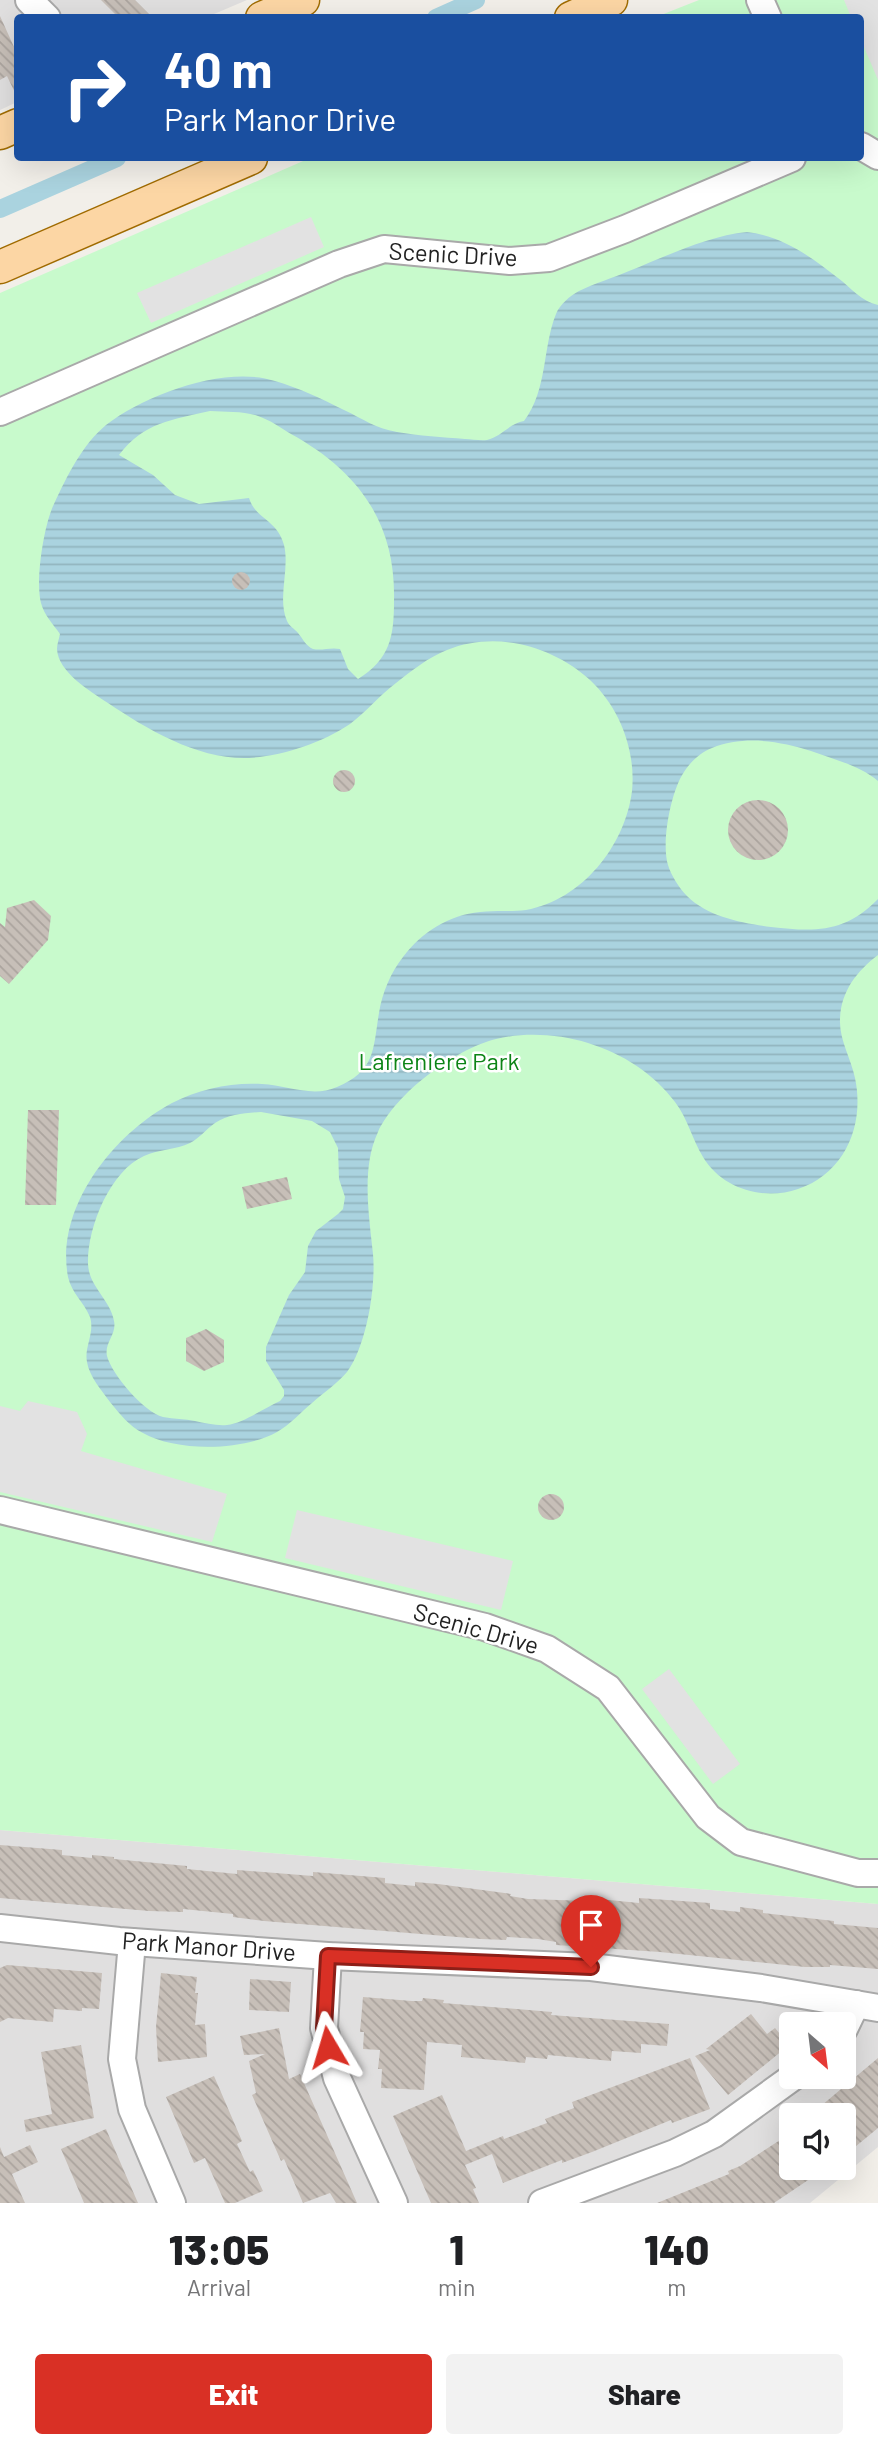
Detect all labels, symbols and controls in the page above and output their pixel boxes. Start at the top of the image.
text: 40 m [164,39,272,98]
icon: right [49,42,140,133]
text: Park Manor Drive [164,99,396,137]
street label: Scenic Drive [388,236,518,271]
park label: Lafreniere Park [359,1046,519,1075]
street label: Scenic Drive [410,1596,542,1659]
pin [561,1895,621,1967]
icon: arrive [572,1906,610,1944]
street label: Park Manor Drive [121,1925,297,1966]
position arrow [291,2010,365,2084]
north arrow [779,2012,856,2090]
map controls [779,2012,856,2180]
button: sound [779,2103,856,2180]
text: 13:05 [169,2223,269,2273]
text: 1 [449,2223,464,2273]
text: 140 [644,2223,709,2273]
text: Arrival [187,2273,251,2301]
text: min [438,2273,475,2301]
text: m [667,2273,686,2301]
button: Exit [35,2354,432,2434]
button: Share [446,2354,843,2434]

